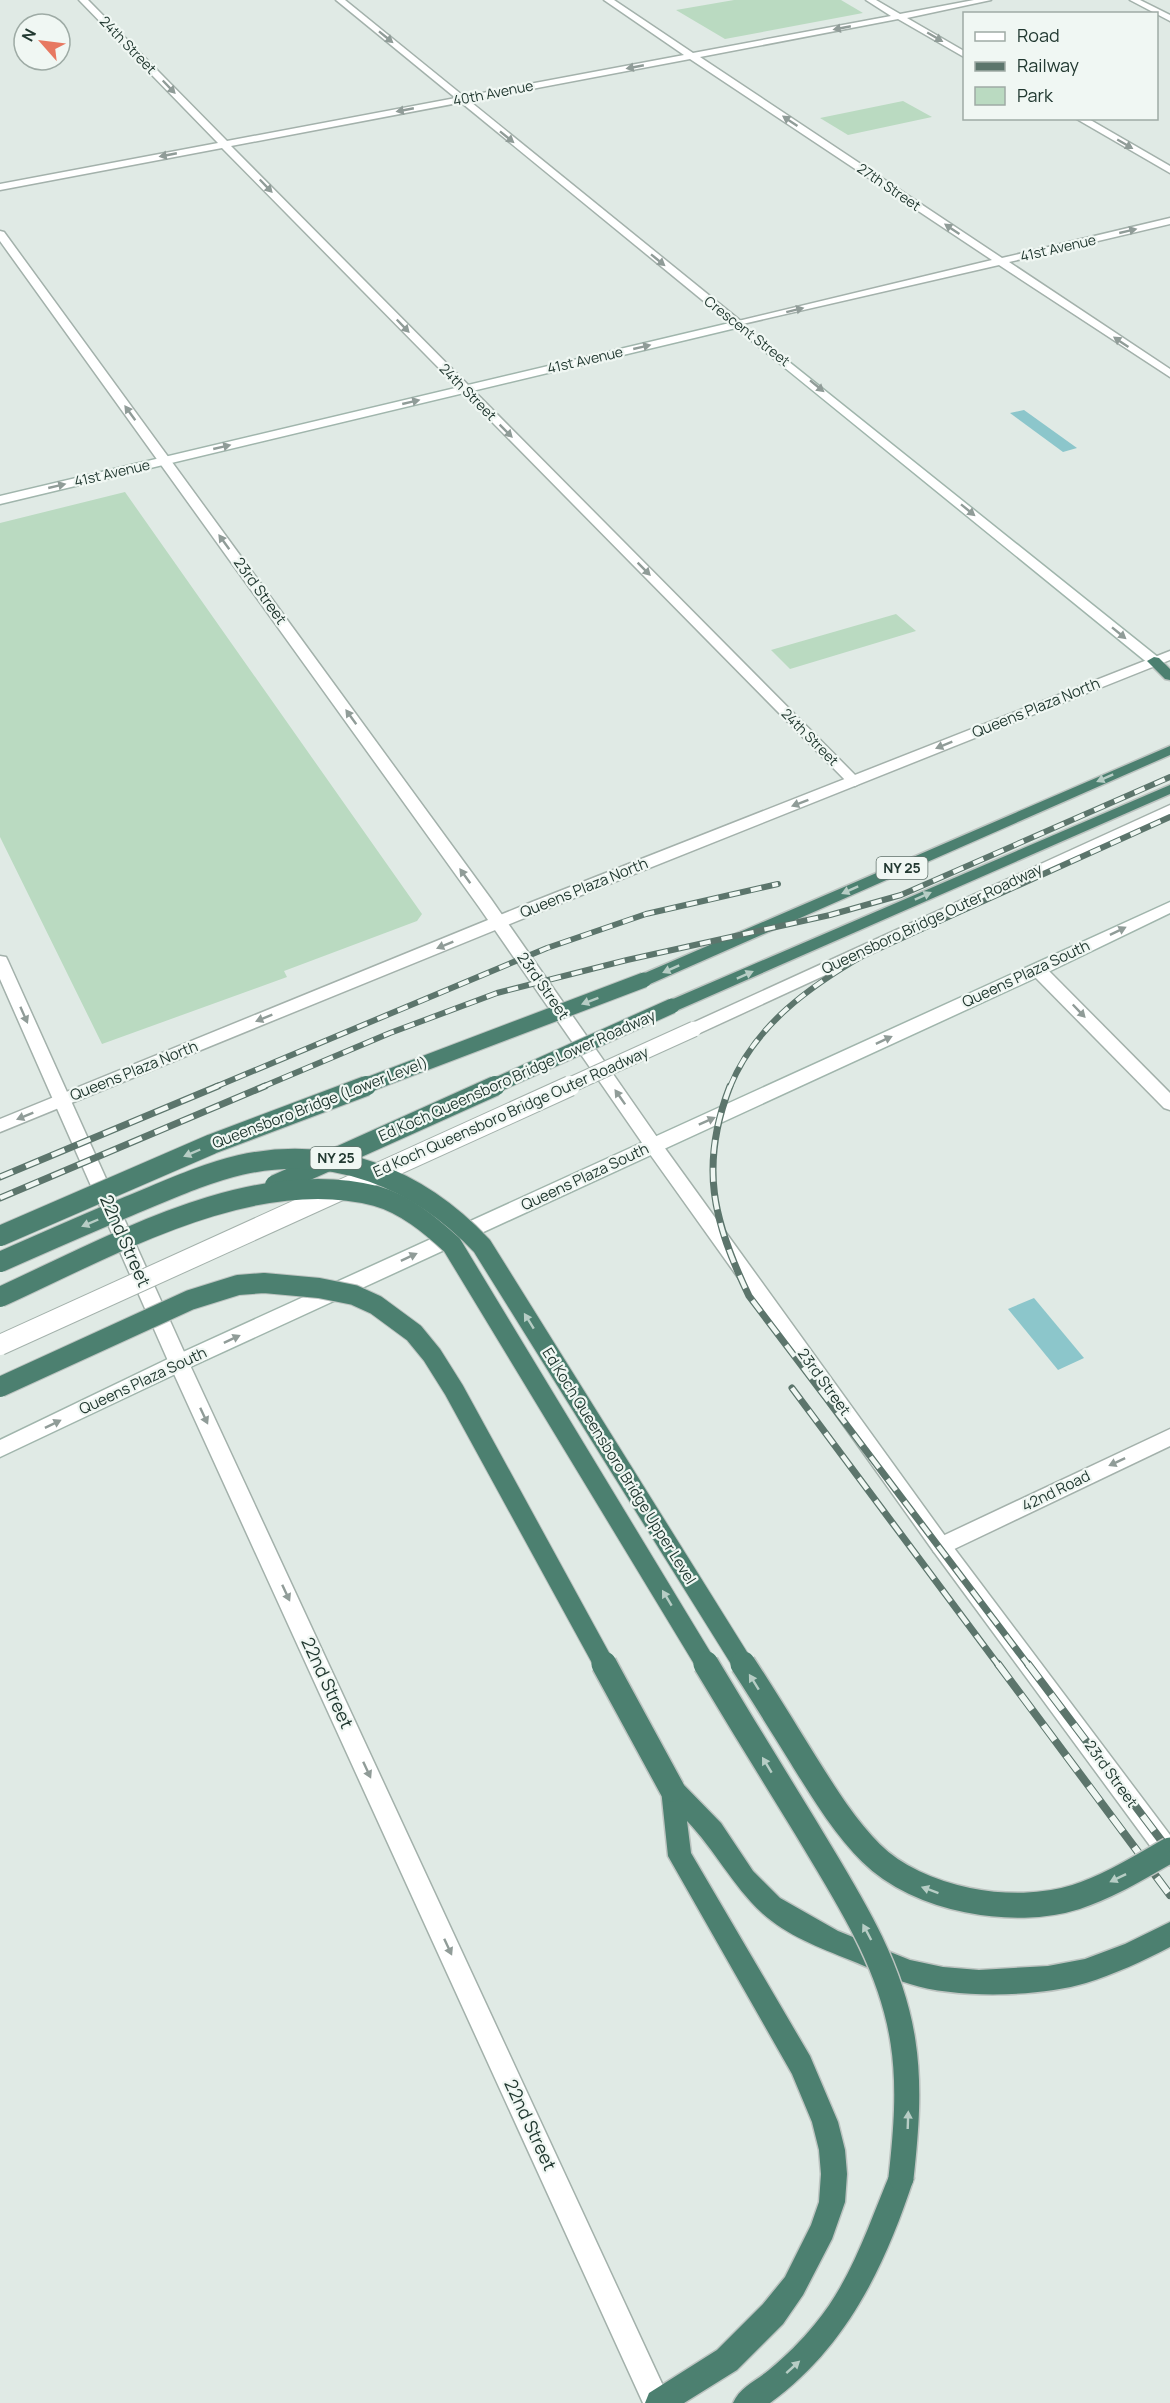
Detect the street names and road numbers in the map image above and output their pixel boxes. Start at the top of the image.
street label: 24th Street [96,12,161,78]
street label: 40th Avenue [451,75,535,110]
street label: 27th Street [854,158,925,215]
street label: 41st Avenue [1018,230,1098,265]
street label: Crescent Street [701,291,794,370]
street label: 41st Avenue [545,342,625,377]
street label: 24th Street [436,359,501,425]
street label: 41st Avenue [72,455,152,490]
street label: 23rd Street [229,553,292,628]
street label: Queens Plaza North [969,672,1103,743]
street label: 24th Street [778,704,843,770]
street label: Queens Plaza North [517,852,651,923]
road number: NY 25 [876,857,928,879]
street label: Queensboro Bridge Outer Roadway [818,858,1046,979]
street label: Queens Plaza South [959,935,1093,1012]
street label: 23rd Street [512,948,574,1024]
street label: Ed Koch Queensboro Bridge Lower Roadway [375,1005,659,1146]
street label: Queens Plaza North [67,1035,201,1106]
street label: Ed Koch Queensboro Bridge Outer Roadway [370,1041,652,1182]
street label: Queensboro Bridge (Lower Level) [209,1052,431,1153]
street label: Queens Plaza South [518,1138,652,1215]
road number: NY 25 [310,1147,362,1169]
street label: 22nd Street [95,1191,157,1290]
street label: Queens Plaza South [76,1342,210,1419]
street label: Ed Koch Queensboro Bridge Upper Level [538,1343,701,1588]
street label: 23rd Street [793,1344,856,1419]
street label: 42nd Road [1018,1465,1094,1516]
street label: 22nd Street [296,1633,360,1732]
street label: 23rd Street [1080,1736,1143,1811]
street label: 22nd Street [499,2075,563,2174]

